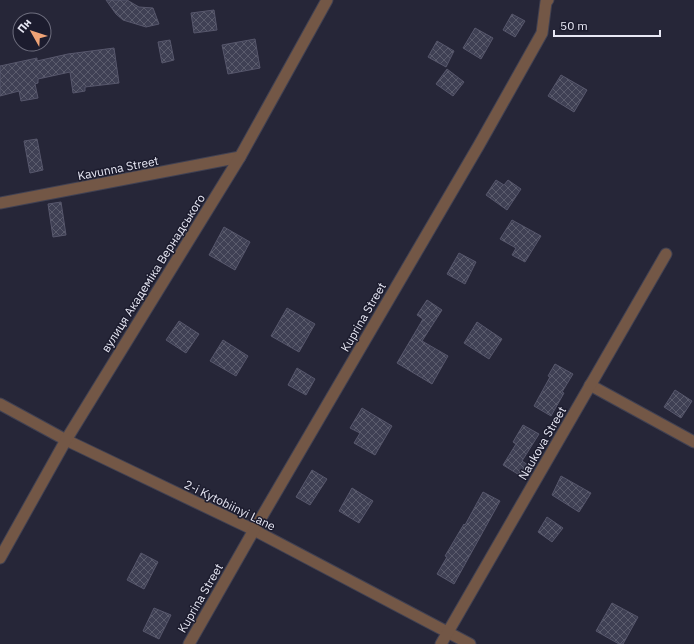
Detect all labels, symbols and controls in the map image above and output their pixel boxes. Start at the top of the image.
north arrow [12,12,52,52]
scale bar [554,12,660,38]
text: Пн [14,16,34,36]
text: 50 m [560,18,588,33]
street label: Kavunna Street [76,153,160,183]
street label: вулиця Академіка Вернадського [98,191,208,355]
street label: Kuprina Street [337,280,389,354]
street label: Naukova Street [515,404,569,482]
street label: 2-i Kytobiinyi Lane [182,476,278,534]
street label: Kuprina Street [174,561,226,635]

